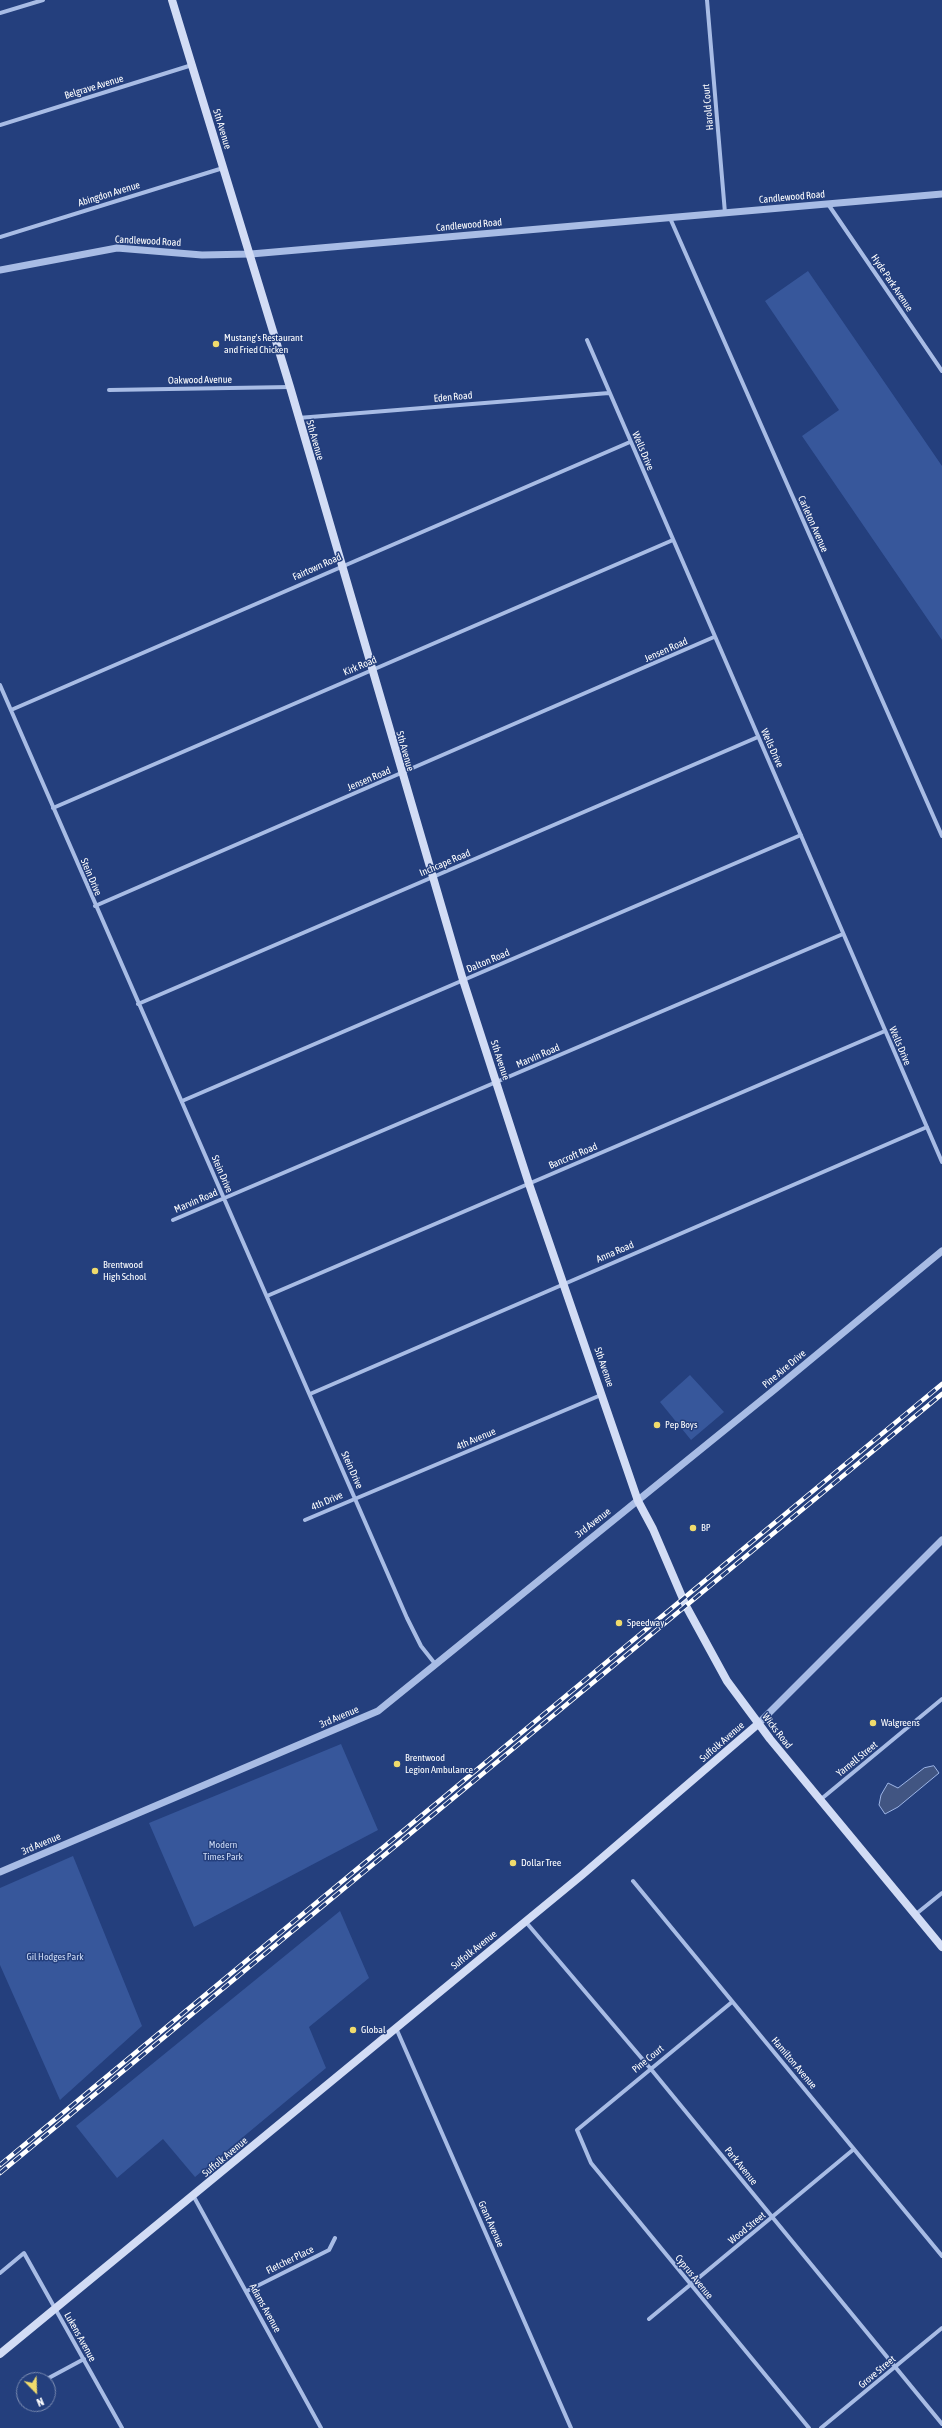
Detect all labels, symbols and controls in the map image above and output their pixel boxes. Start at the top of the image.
street label: Belgrave Avenue [63,72,125,102]
street label: Harold Court [700,83,716,131]
street label: 5th Avenue [210,107,234,151]
street label: Abingdon Avenue [77,179,141,209]
street label: Candlewood Road [759,188,825,206]
street label: Candlewood Road [436,216,502,234]
street label: Candlewood Road [115,233,181,249]
street label: Hyde Park Avenue [869,252,915,314]
place label: Mustang's Restaurant and Fried Chicken [224,332,303,356]
marker: Mustang's Restaurant and Fried Chicken [211,339,221,349]
street label: Oakwood Avenue [168,373,232,387]
street label: Eden Road [433,389,473,405]
street label: 5th Avenue [304,418,326,462]
street label: Wells Drive [629,430,657,472]
street label: Carleton Avenue [795,494,831,554]
street label: Fairtown Road [291,551,343,583]
street label: Jensen Road [643,635,689,665]
street label: Kirk Road [342,654,378,678]
street label: Wells Drive [758,727,786,769]
street label: 5th Avenue [394,729,416,773]
street label: Jensen Road [345,764,393,794]
street label: Inchcape Road [418,847,472,879]
street label: Stein Drive [78,856,104,898]
street label: Dalton Road [465,947,511,975]
street label: Wells Drive [886,1025,914,1067]
street label: 5th Avenue [488,1038,512,1082]
street label: Marvin Road [514,1041,562,1071]
street label: Bancroft Road [547,1140,599,1172]
street label: Stein Drive [209,1153,235,1195]
street label: Marvin Road [172,1186,220,1216]
street label: Anna Road [594,1239,636,1265]
place label: Brentwood High School [103,1259,146,1282]
marker: Brentwood High School [90,1266,100,1276]
street label: 5th Avenue [592,1345,616,1389]
street label: Pine Aire Drive [760,1347,808,1391]
place label: Pep Boys [665,1419,697,1431]
marker: Pep Boys [652,1420,662,1430]
street label: 4th Avenue [455,1425,497,1453]
street label: Stein Drive [338,1450,366,1490]
street label: 4th Drive [309,1489,345,1513]
street label: 3rd Avenue [573,1506,613,1540]
place label: BP [701,1522,711,1534]
marker: BP [688,1523,698,1533]
place label: Speedway [627,1617,664,1629]
marker: Speedway [614,1618,624,1628]
street label: 3rd Avenue [318,1703,360,1731]
street label: Wicks Road [759,1711,795,1751]
place label: Walgreens [881,1717,920,1729]
marker: Walgreens [868,1718,878,1728]
street label: Suffolk Avenue [697,1719,747,1765]
street label: Yarnell Street [834,1739,880,1779]
place label: Brentwood Legion Ambulance [405,1752,473,1776]
marker: Brentwood Legion Ambulance [392,1759,402,1769]
street label: 3rd Avenue [20,1830,62,1858]
park label: Modern Times Park [203,1839,243,1862]
place label: Dollar Tree [521,1857,561,1869]
marker: Dollar Tree [508,1858,518,1868]
street label: Suffolk Avenue [449,1928,499,1972]
park label: Gil Hodges Park [26,1951,84,1963]
place label: Global [361,2024,386,2036]
marker: Global [348,2025,358,2035]
street label: Hamilton Avenue [769,2035,819,2091]
street label: Pine Court [630,2043,666,2075]
street label: Suffolk Avenue [200,2135,250,2179]
street label: Park Avenue [722,2144,760,2188]
street label: Grant Avenue [475,2199,507,2249]
street label: Wood Street [726,2209,768,2247]
street label: Fletcher Place [264,2243,316,2277]
street label: Cyprus Avenue [672,2252,716,2302]
street label: Adams Avenue [247,2281,283,2335]
street label: Lukens Avenue [61,2310,99,2364]
street label: Grove Street [856,2353,898,2391]
north arrow [16,2372,56,2412]
text: N [35,2395,46,2409]

